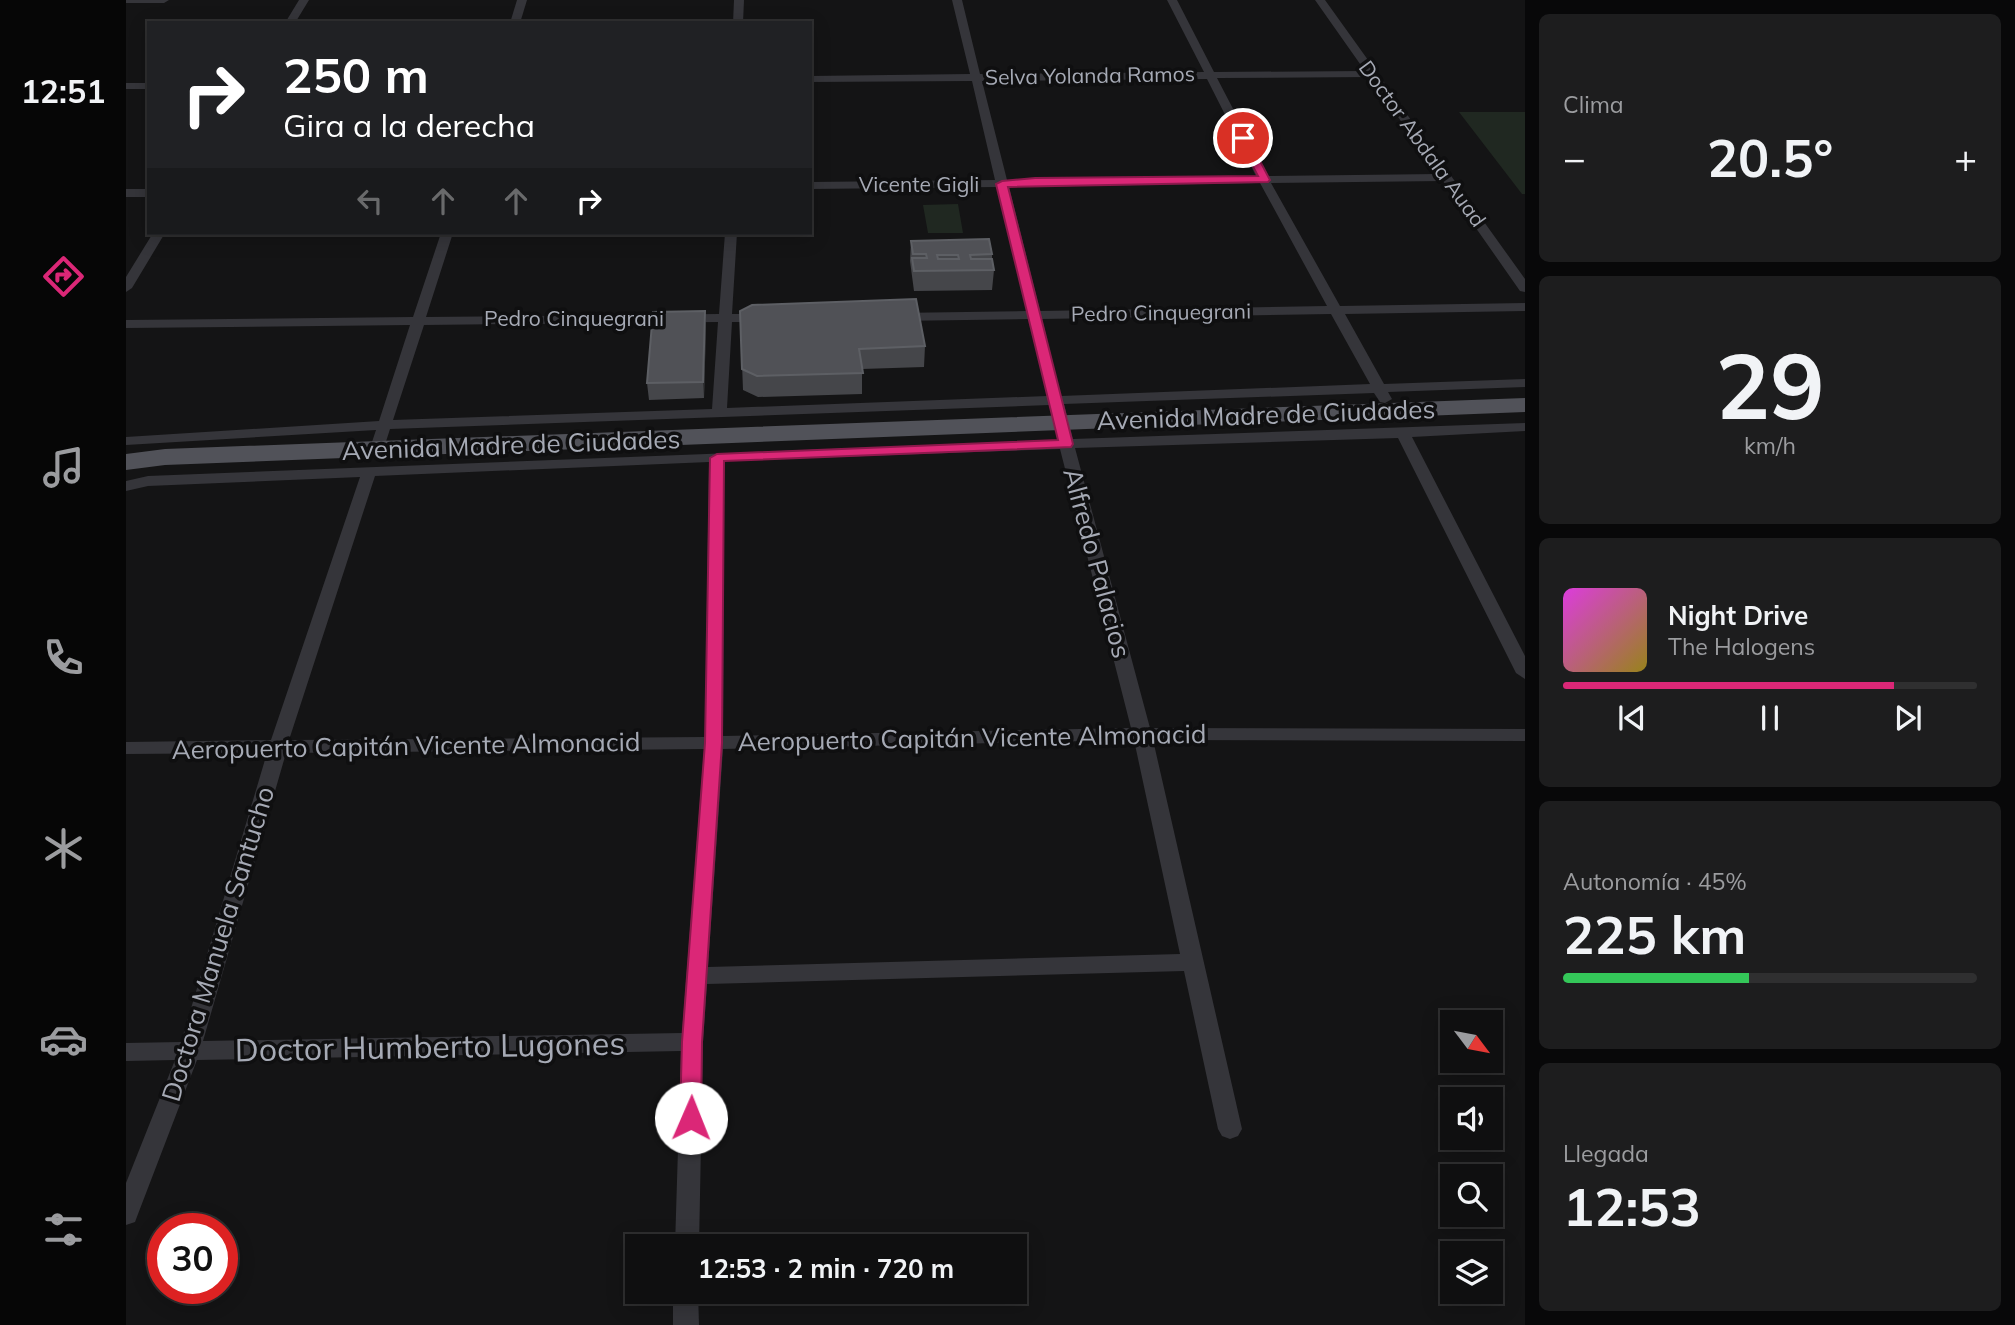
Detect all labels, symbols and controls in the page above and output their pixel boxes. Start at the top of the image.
text: 250 m [283,44,429,105]
icon: right [168,49,259,140]
street label: Doctor Abdala Auad [1354,55,1492,232]
street label: Selva Yolanda Ramos [985,60,1195,90]
text: 12:51 [21,71,105,111]
text: Clima [1563,90,1624,119]
text: Gira a la derecha [283,105,535,145]
pin [1213,108,1273,168]
icon: arrive [1224,119,1262,157]
text: 20.5° [1707,125,1833,190]
text: − [1563,134,1586,182]
text: + [1954,134,1977,182]
street label: Vicente Gigli [859,171,979,197]
icon: left [351,182,389,220]
icon: ahead [424,182,462,220]
icon: ahead [497,182,535,220]
icon: right [570,182,608,220]
icon: directions [39,252,88,301]
street label: Pedro Cinquegrani [1071,297,1251,327]
street label: Pedro Cinquegrani [484,305,664,331]
text: 29 [1715,328,1825,442]
street label: Avenida Madre de Ciudades [1096,392,1436,437]
street label: Avenida Madre de Ciudades [341,422,681,467]
text: km/h [1744,431,1796,460]
icon: music [39,443,88,492]
street label: Alfredo Palacios [1056,464,1139,661]
text: Night Drive [1668,599,1808,632]
text: The Halogens [1668,632,1815,661]
icon: phone [39,633,88,682]
icon: previous [1613,699,1651,737]
icon: pause [1751,699,1789,737]
icon: next [1889,699,1927,737]
street label: Aeropuerto Capitán Vicente Almonacid [737,717,1207,758]
street label: Aeropuerto Capitán Vicente Almonacid [171,725,641,766]
street label: Doctora Manuela Santucho [154,782,281,1105]
icon: climate [39,824,88,873]
text: Autonomía · 45% [1563,867,1747,896]
text: 225 km [1563,902,1746,967]
north arrow [1440,1010,1503,1073]
map controls [1440,1010,1503,1304]
icon: car [39,1015,88,1064]
street label: Doctor Humberto Lugones [235,1023,625,1069]
position arrow [654,1081,728,1155]
button: sound [1440,1087,1503,1150]
text: Llegada [1563,1139,1649,1168]
button: search [1440,1164,1503,1227]
text: 12:53 [1563,1174,1701,1239]
icon: filters [39,1205,88,1254]
speed limit sign: 30 [147,1213,238,1304]
button: layers [1440,1241,1503,1304]
text: 12:53 · 2 min · 720 m [698,1252,954,1285]

